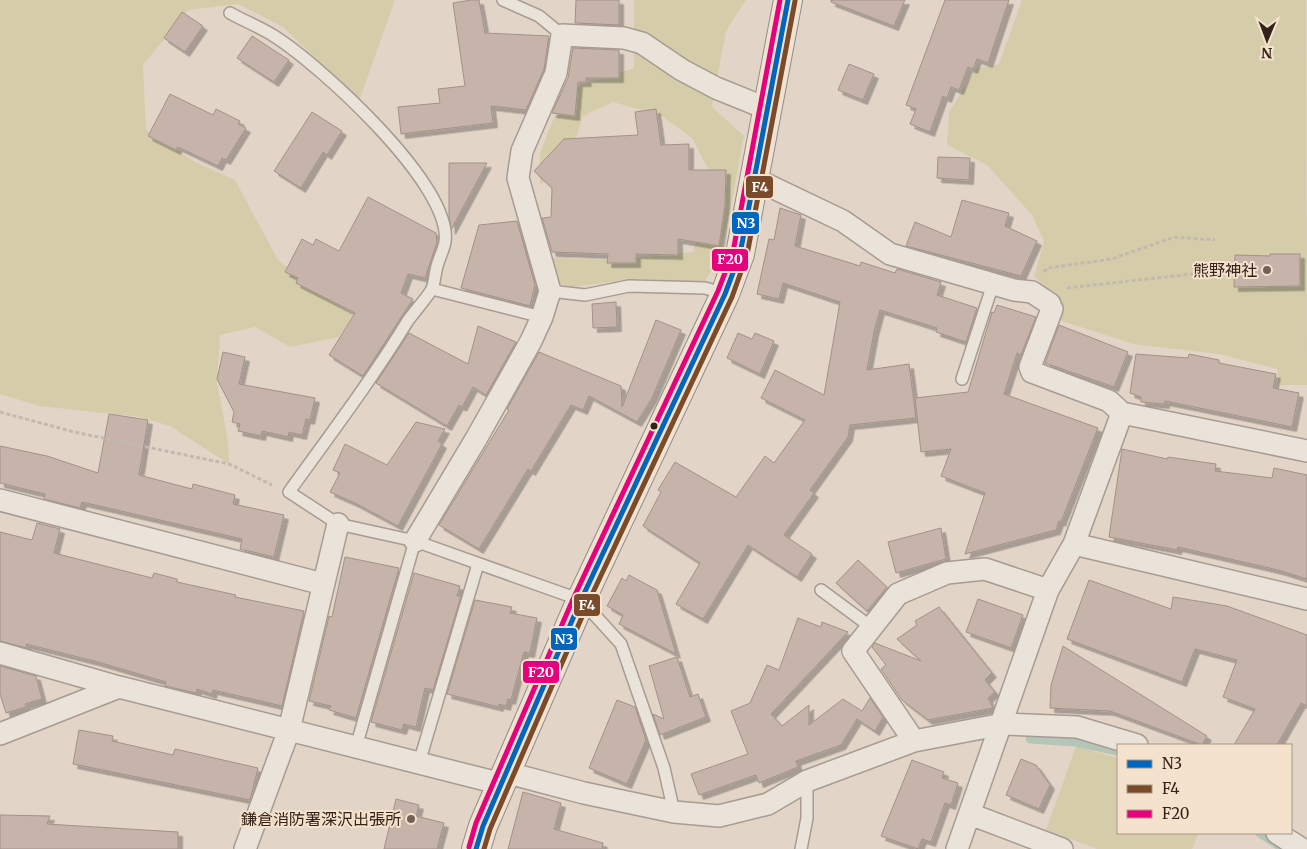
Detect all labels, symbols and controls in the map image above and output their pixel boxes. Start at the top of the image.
north arrow [1242,15,1292,65]
text: N [1261,44,1272,62]
line badge: F4 [745,175,774,199]
text: F4 [752,178,769,196]
line badge: N3 [731,211,760,235]
text: N3 [736,214,756,232]
line badge: F20 [711,248,749,272]
text: F20 [717,250,743,268]
place label: 熊野神社 [1193,260,1257,280]
marker: 熊野神社 [1261,264,1273,276]
unlabelled marker [649,421,659,431]
line badge: F4 [573,593,601,617]
text: F4 [579,596,596,614]
line badge: N3 [550,627,578,651]
text: N3 [554,630,574,648]
line badge: F20 [522,660,560,684]
text: F20 [528,663,554,681]
legend [1117,744,1292,834]
text: N3 [1162,754,1182,773]
text: F4 [1162,779,1180,798]
text: F20 [1162,804,1190,823]
place label: 鎌倉消防署深沢出張所 [241,809,401,829]
marker: 鎌倉消防署深沢出張所 [405,813,417,825]

